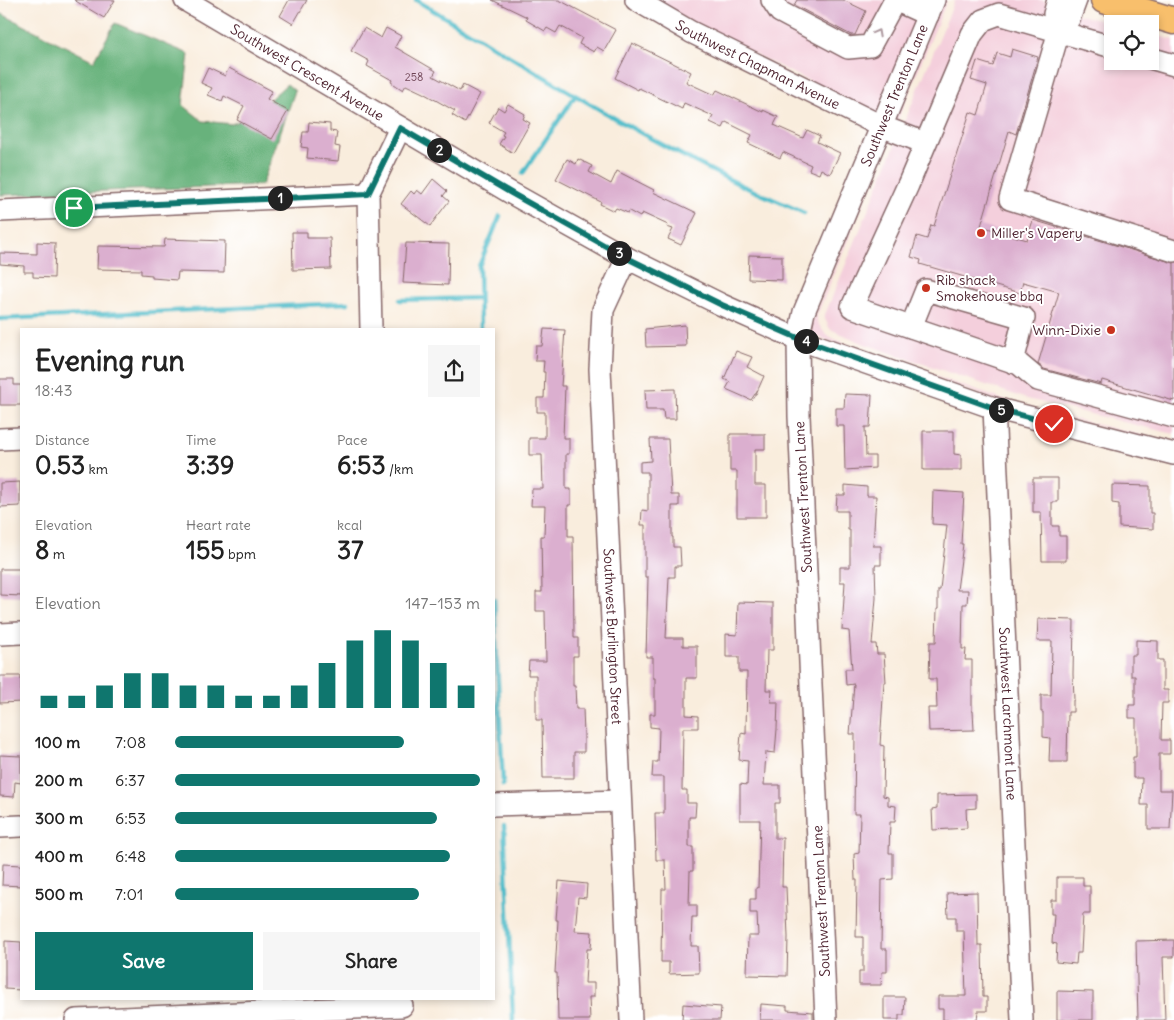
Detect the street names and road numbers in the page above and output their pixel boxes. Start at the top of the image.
street label: Southwest Chapman Avenue [672,16,843,113]
street label: Southwest Crescent Avenue [227,20,387,125]
street label: Southwest Trenton Lane [857,22,932,169]
street label: Southwest Trenton Lane [790,421,816,573]
street label: Southwest Burlington Street [600,548,626,725]
street label: Southwest Larchmont Lane [995,627,1021,801]
street label: Southwest Trenton Lane [808,825,834,977]

